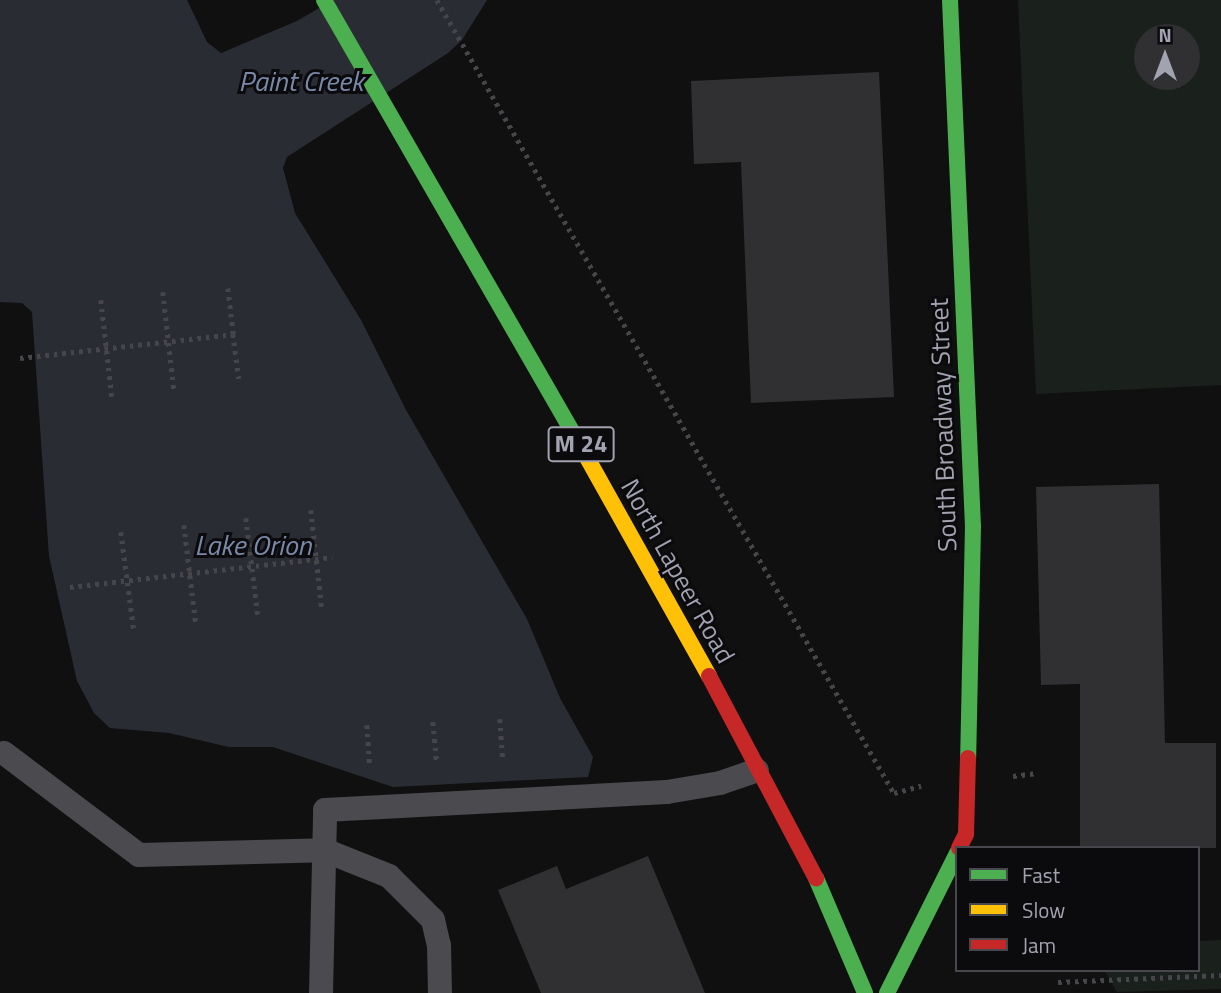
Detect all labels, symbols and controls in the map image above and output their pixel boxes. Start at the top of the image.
text: N [1158,20,1172,49]
north arrow [1130,21,1200,91]
water label: Paint Creek [239,64,363,98]
street label: South Broadway Street [923,298,963,552]
road number: M 24 [546,424,616,464]
street label: North Lapeer Road [615,474,741,668]
water label: Lake Orion [195,528,311,562]
legend [955,846,1200,972]
text: Fast [1022,859,1060,891]
text: Slow [1022,894,1065,926]
text: Jam [1022,929,1056,961]

